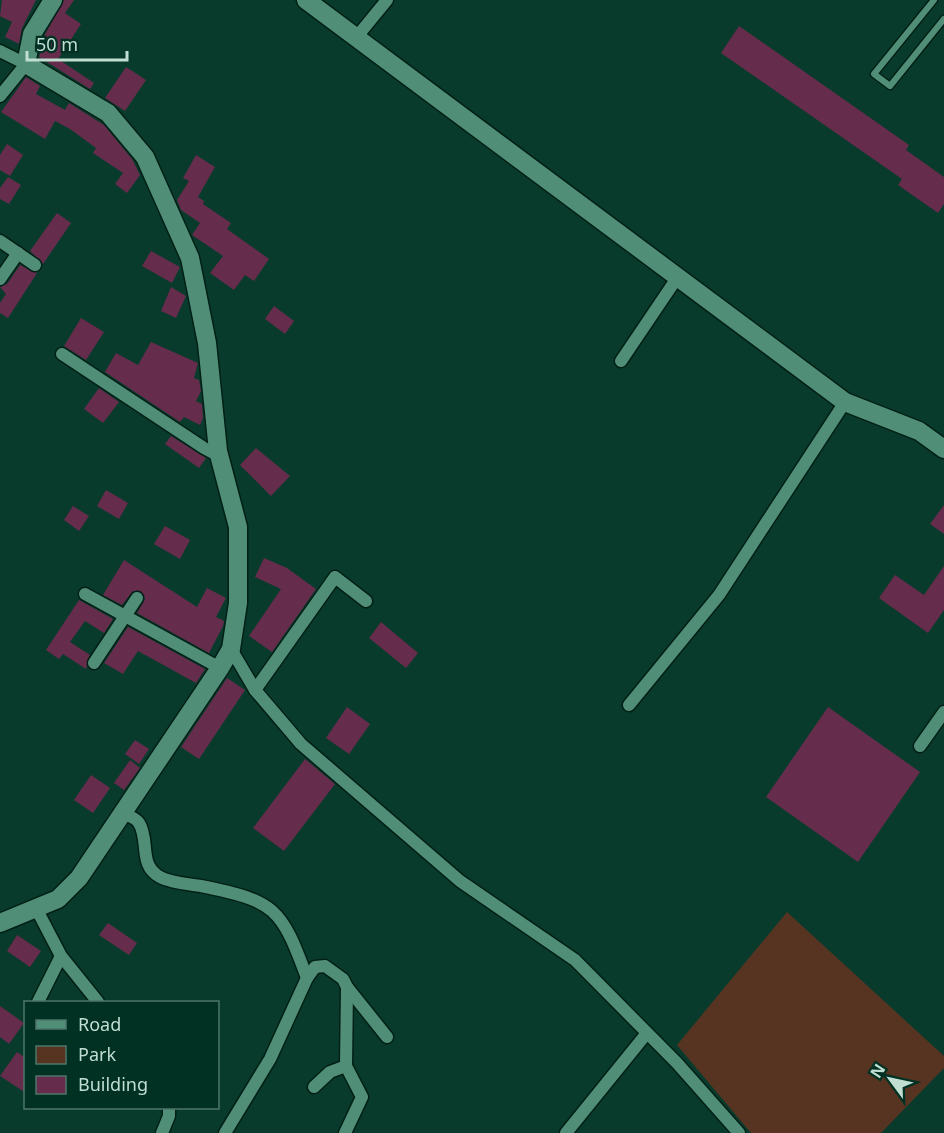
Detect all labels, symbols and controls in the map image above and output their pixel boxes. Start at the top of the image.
scale bar [27,24,128,62]
text: 50 m [36,32,78,56]
legend [24,1001,219,1109]
text: Road [78,1012,121,1036]
text: Park [78,1042,116,1066]
north arrow [860,1049,920,1109]
text: N [865,1059,890,1082]
text: Building [78,1072,148,1096]

